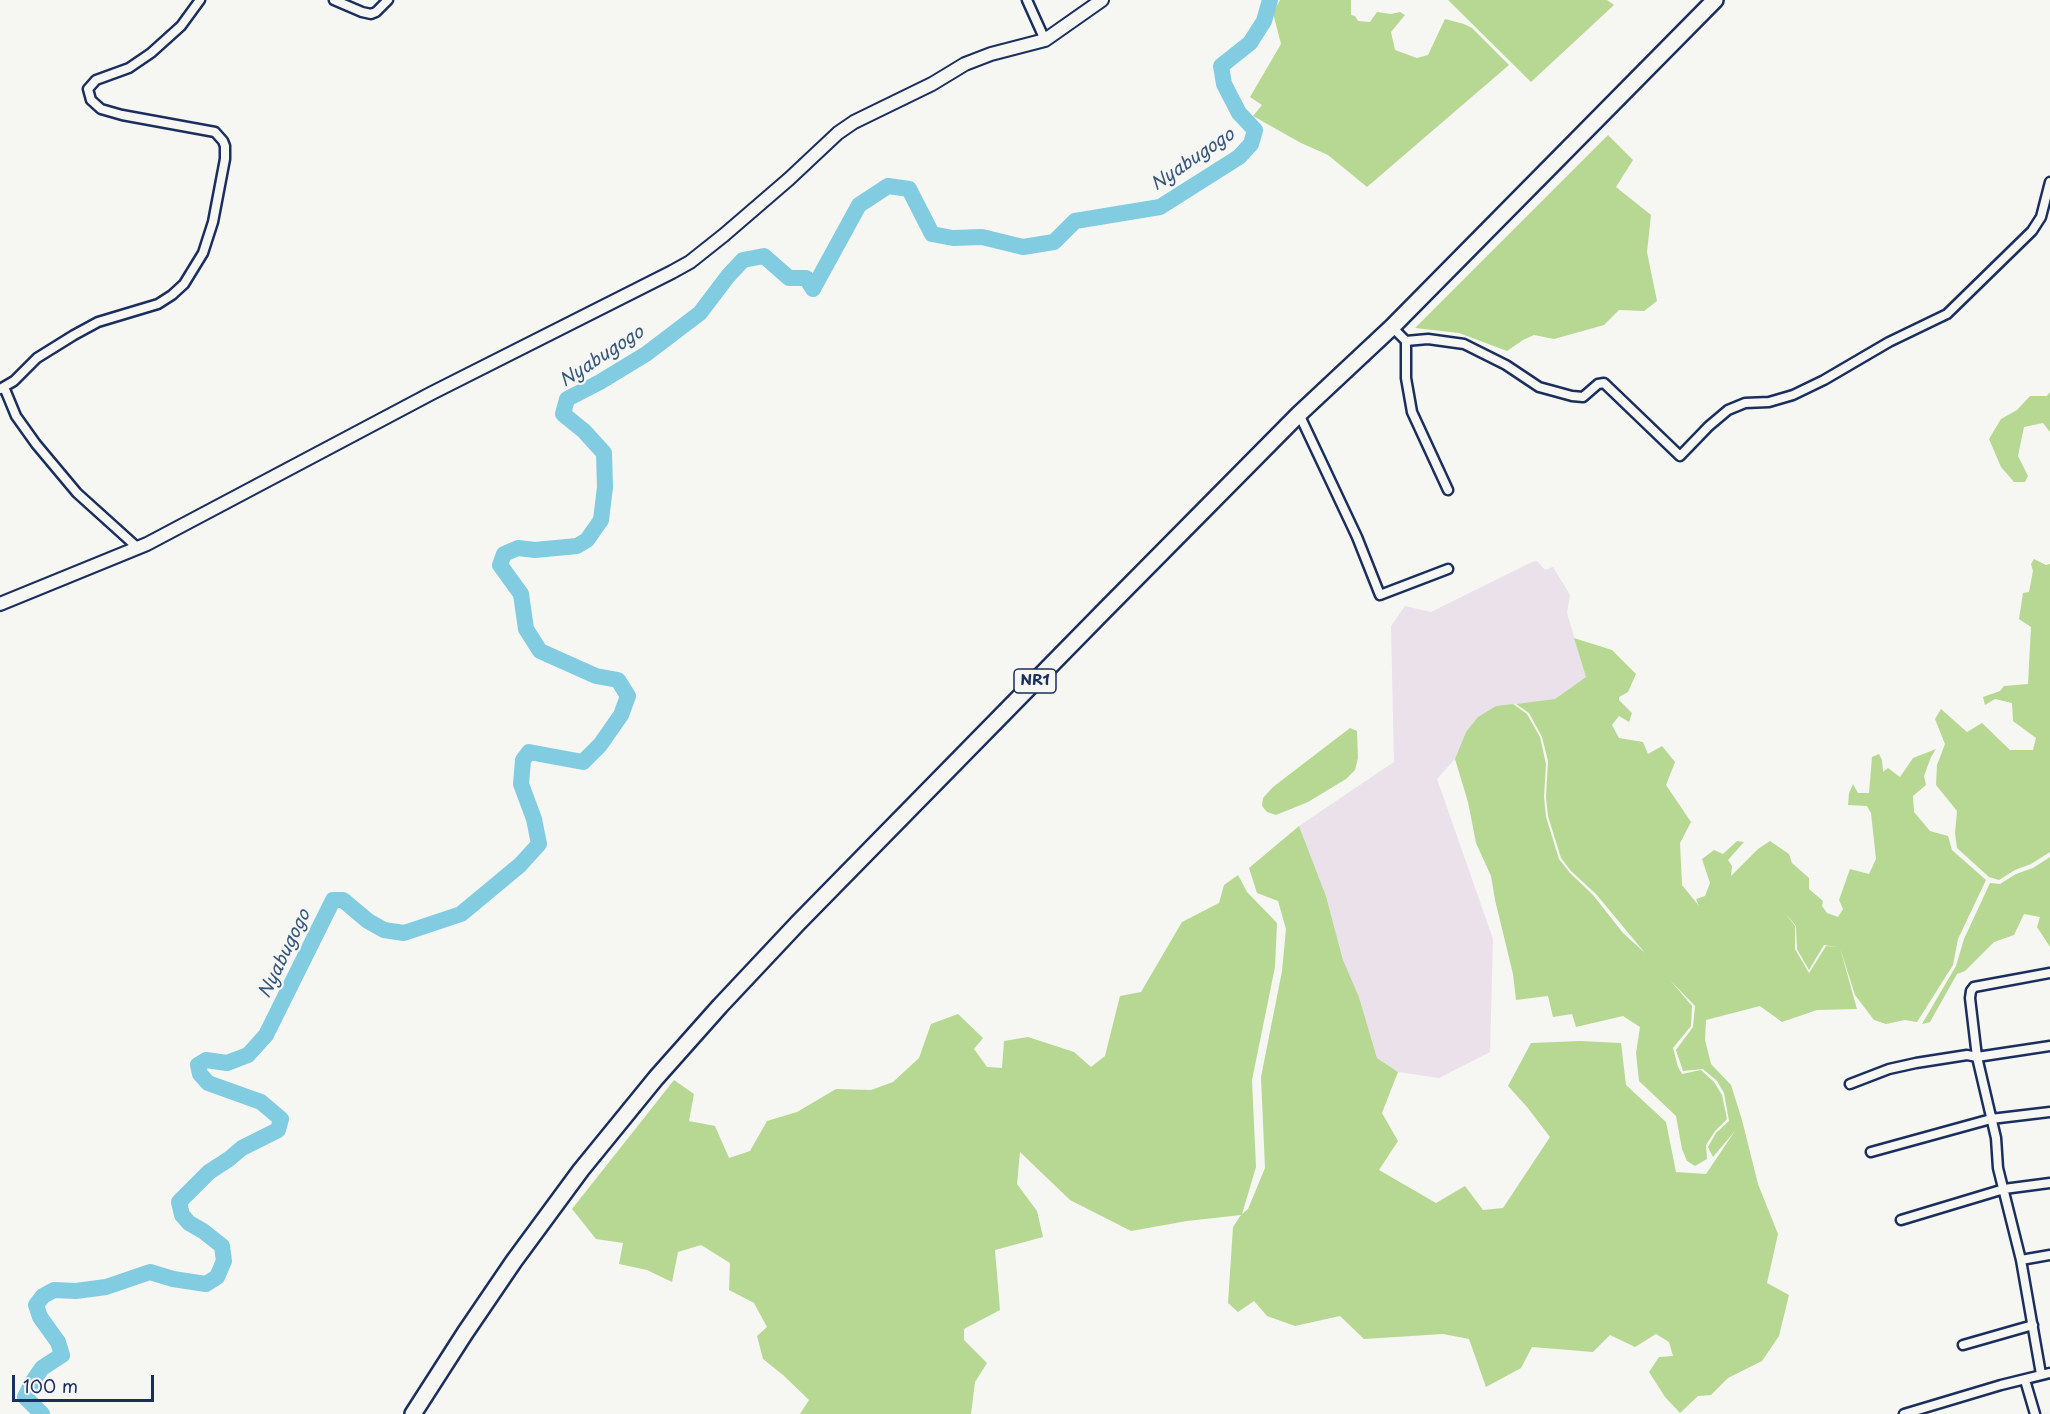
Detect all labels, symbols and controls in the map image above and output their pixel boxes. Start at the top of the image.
water label: Nyabugogo [1147,124,1239,196]
water label: Nyabugogo [556,322,648,392]
road number: NR1 [1014,669,1056,693]
water label: Nyabugogo [254,906,316,1002]
scale bar [15,1363,158,1401]
text: 100 m [23,1372,78,1399]

